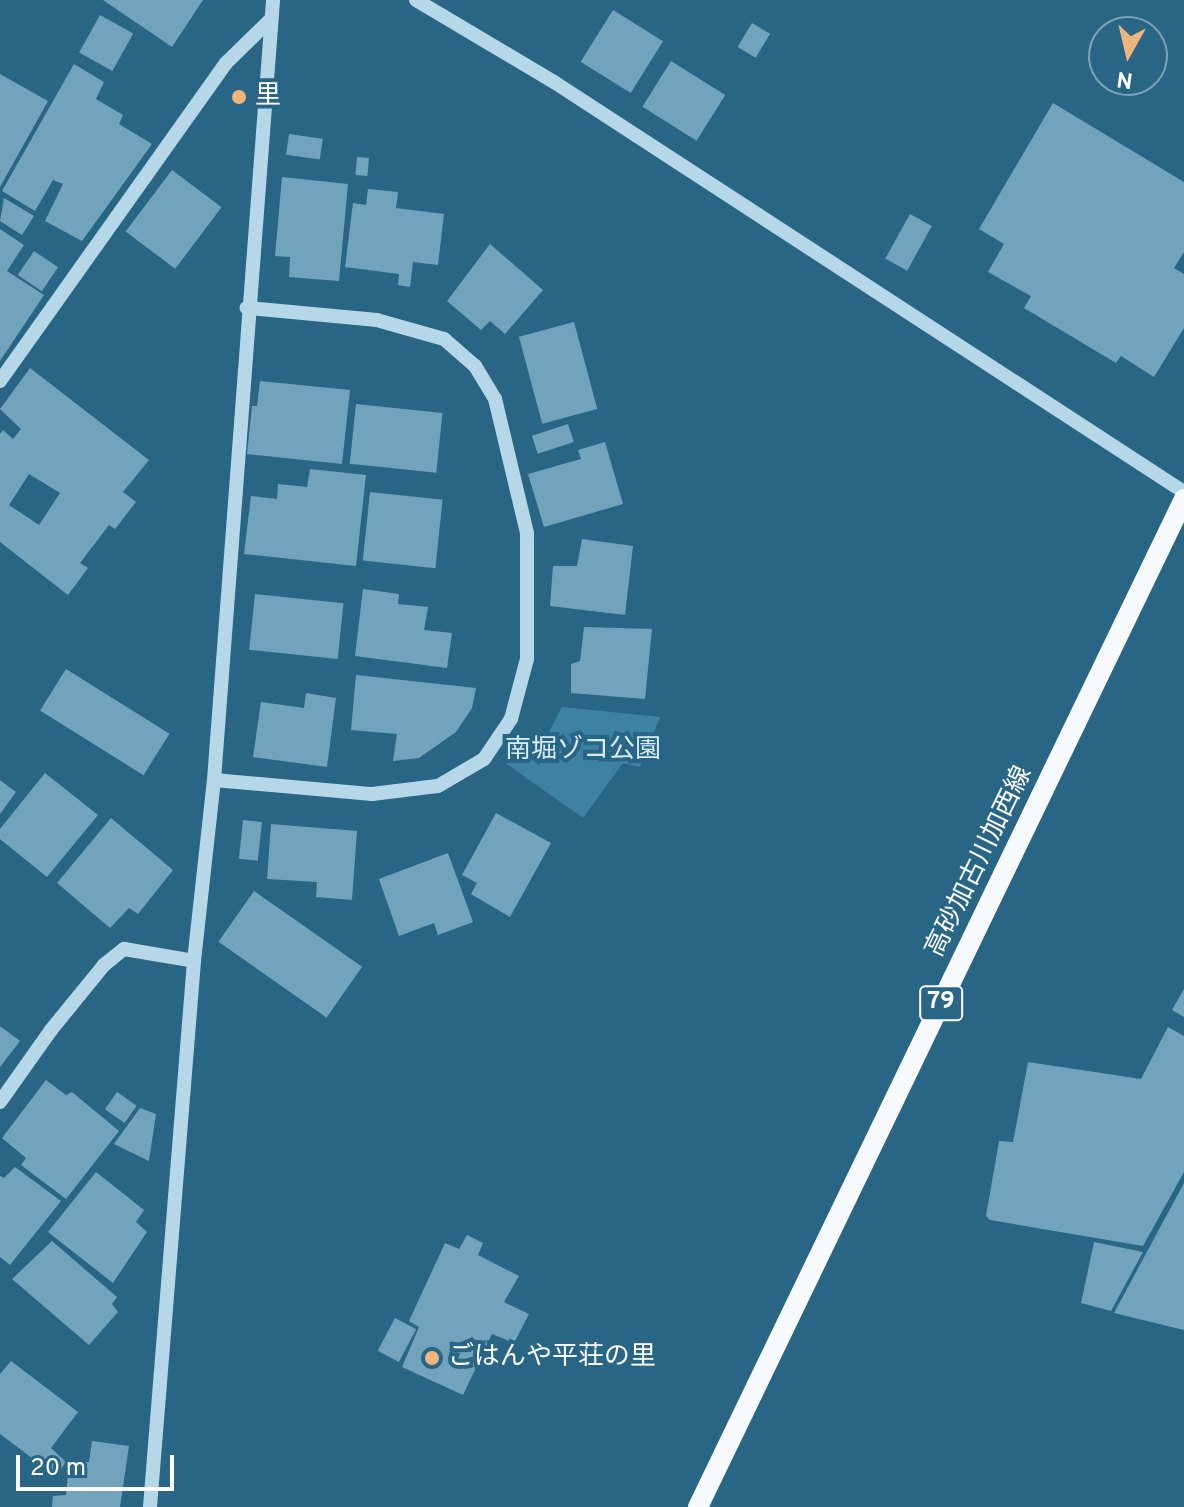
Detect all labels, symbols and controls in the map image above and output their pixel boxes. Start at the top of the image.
north arrow [1088,16,1168,96]
text: N [1115,64,1135,93]
place label: 里 [255,81,281,113]
marker: 里 [230,88,248,106]
park label: 南堀ゾコ公園 [505,735,661,767]
street label: 高砂加古川加西線 [920,762,1040,962]
road number: 79 [919,983,963,1023]
place label: ごはんや平荘の里 [448,1342,656,1374]
marker: ごはんや平荘の里 [423,1349,441,1367]
scale bar [20,1439,178,1489]
text: 20 m [30,1454,86,1484]

